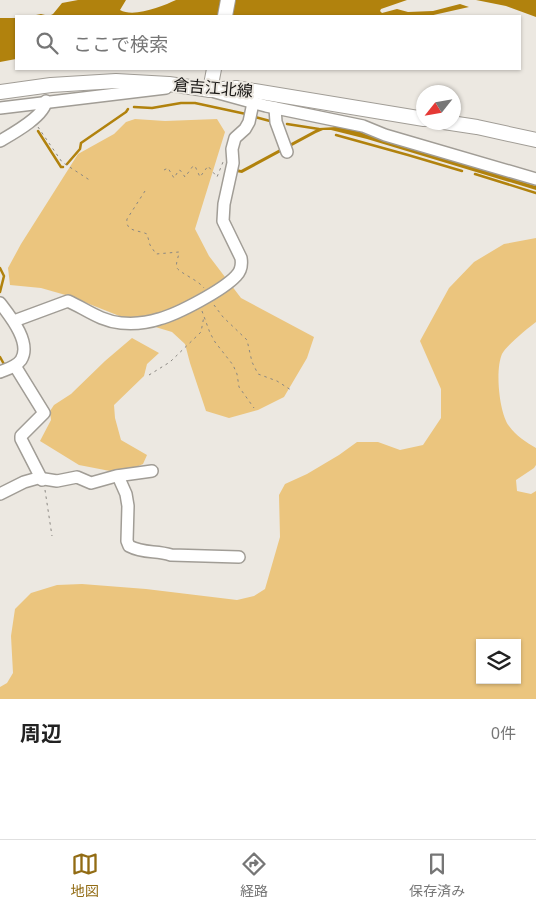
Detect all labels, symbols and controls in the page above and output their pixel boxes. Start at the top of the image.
search box [15,15,521,70]
icon: search [33,29,61,57]
text: ここで検索 [73,34,168,55]
street label: 倉吉江北線 [172,76,254,100]
north arrow [416,85,461,130]
map controls [476,639,521,684]
button: layers [476,639,521,684]
text: 周辺 [20,722,62,745]
text: 0件 [491,725,516,742]
tab: 地図 [71,850,99,900]
tab: 経路 [240,850,268,900]
tab: 保存済み [409,850,465,900]

